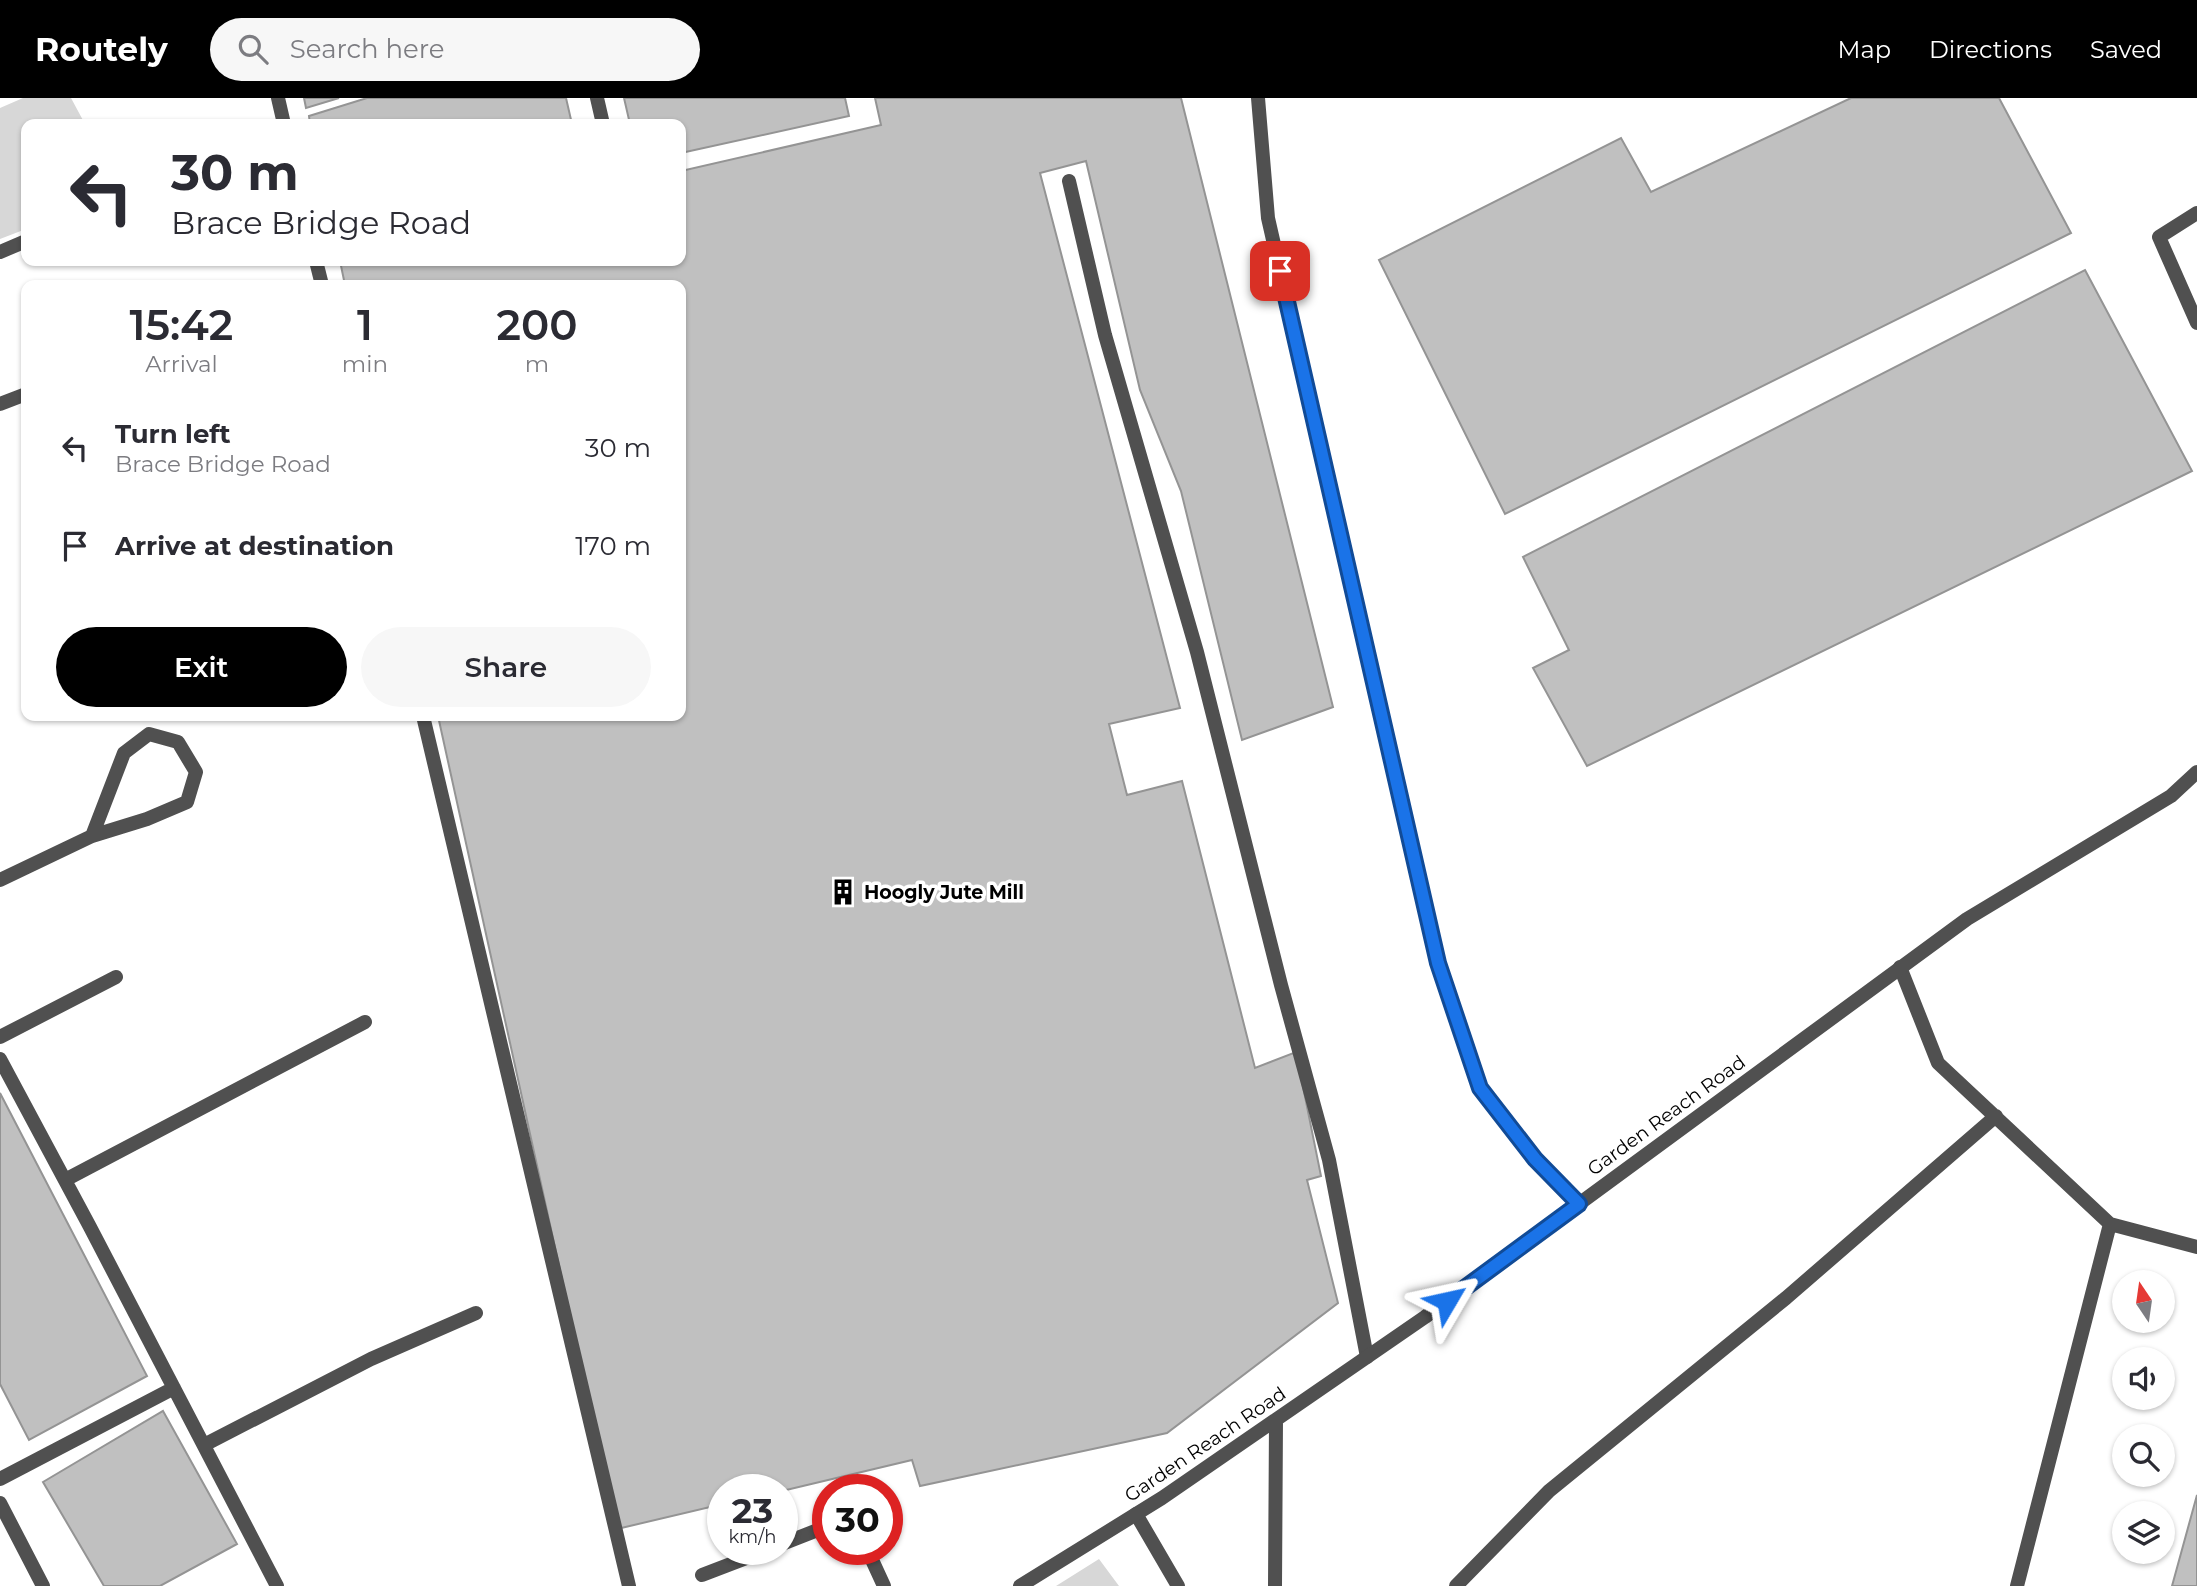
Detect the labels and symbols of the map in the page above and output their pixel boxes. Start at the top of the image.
pin [1250,241,1310,301]
building icon: Hoogly Jute Mill [828,877,858,907]
place label: Hoogly Jute Mill [864,881,1024,904]
street label: Garden Reach Road [1583,1050,1750,1180]
position arrow [1410,1264,1484,1338]
north arrow [2112,1270,2175,1334]
street label: Garden Reach Road [1120,1382,1290,1507]
speed limit sign: 30 [812,1474,903,1565]

